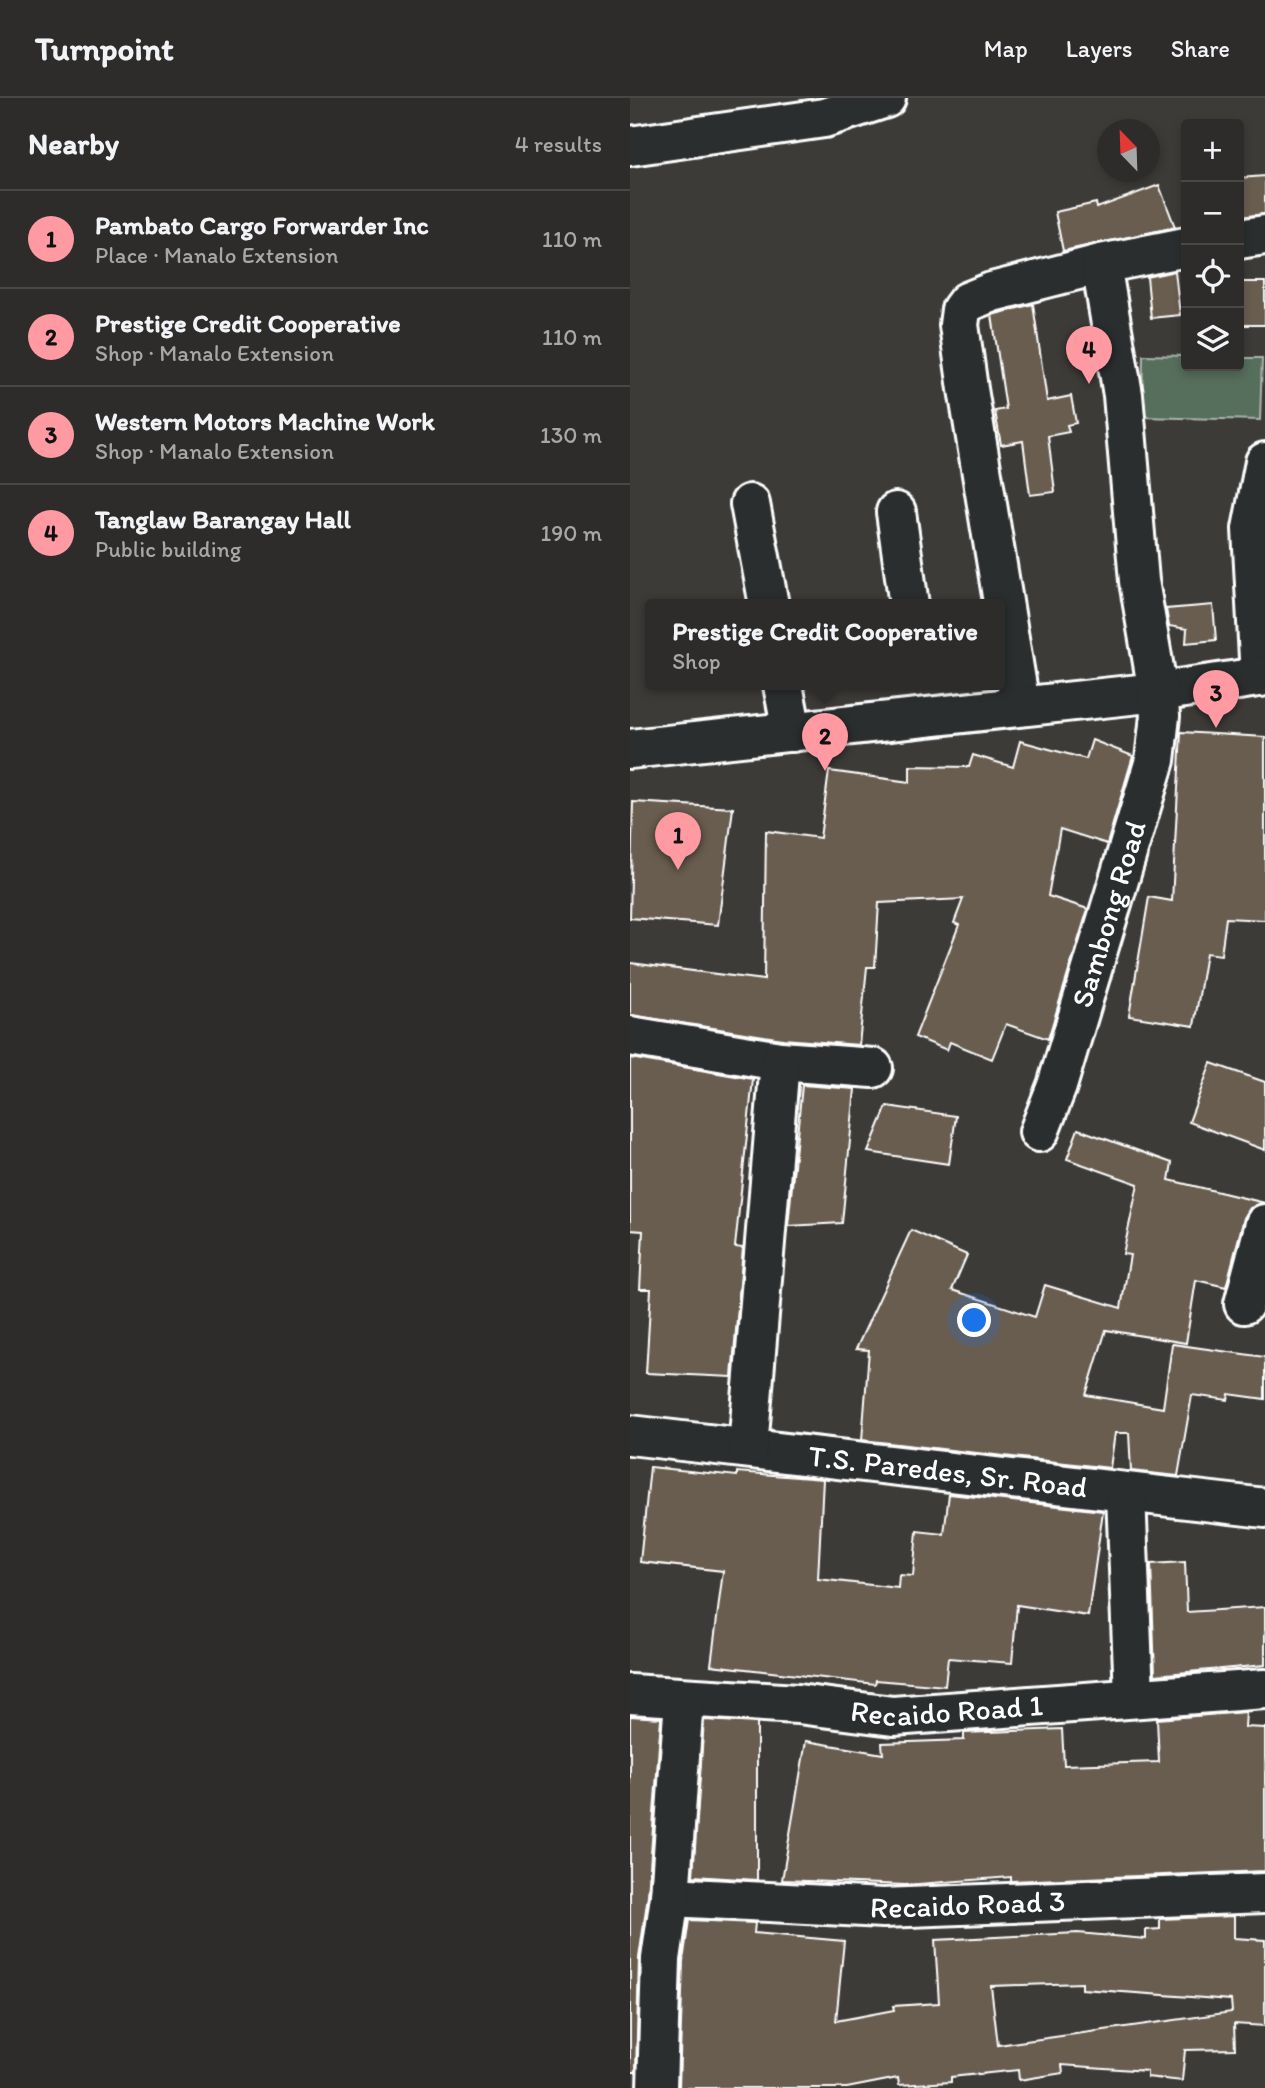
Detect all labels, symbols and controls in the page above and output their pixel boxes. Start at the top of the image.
text: Turnpoint [35,29,174,68]
text: Map [984,34,1028,63]
text: Layers [1066,34,1133,63]
text: Share [1171,34,1230,63]
north arrow [1097,119,1160,182]
map controls [1181,119,1244,371]
button: + [1181,119,1244,182]
text: Nearby [28,125,119,162]
text: 4 results [515,130,602,158]
button: − [1181,182,1244,245]
text: Pambato Cargo Forwarder Inc [95,209,429,241]
text: 1 [46,225,56,253]
text: 110 m [542,225,602,253]
text: Place · Manalo Extension [95,241,339,269]
button: locate [1181,245,1244,308]
text: Prestige Credit Cooperative [95,307,401,339]
button: layers [1181,308,1244,371]
text: 2 [45,323,57,351]
text: 110 m [542,323,602,351]
pin: 4 [1066,326,1112,384]
text: Shop · Manalo Extension [95,339,334,367]
text: Western Motors Machine Work [95,405,435,437]
text: 3 [45,421,57,449]
text: 130 m [540,421,602,449]
text: Shop · Manalo Extension [95,437,334,465]
text: Tanglaw Barangay Hall [95,503,351,535]
text: 4 [44,519,58,547]
text: 190 m [541,519,602,547]
text: Public building [95,535,241,563]
popup [645,599,1005,690]
text: Prestige Credit Cooperative [672,615,978,647]
text: Shop [672,647,721,675]
pin: 3 [1193,670,1239,728]
pin: 2 [802,713,848,771]
pin: 1 [655,812,701,870]
street label: Sambong Road [1063,816,1154,1012]
your location [957,1303,991,1337]
street label: T.S. Paredes, Sr. Road [807,1437,1089,1505]
street label: Recaido Road 1 [849,1686,1044,1734]
street label: Recaido Road 3 [869,1882,1066,1926]

